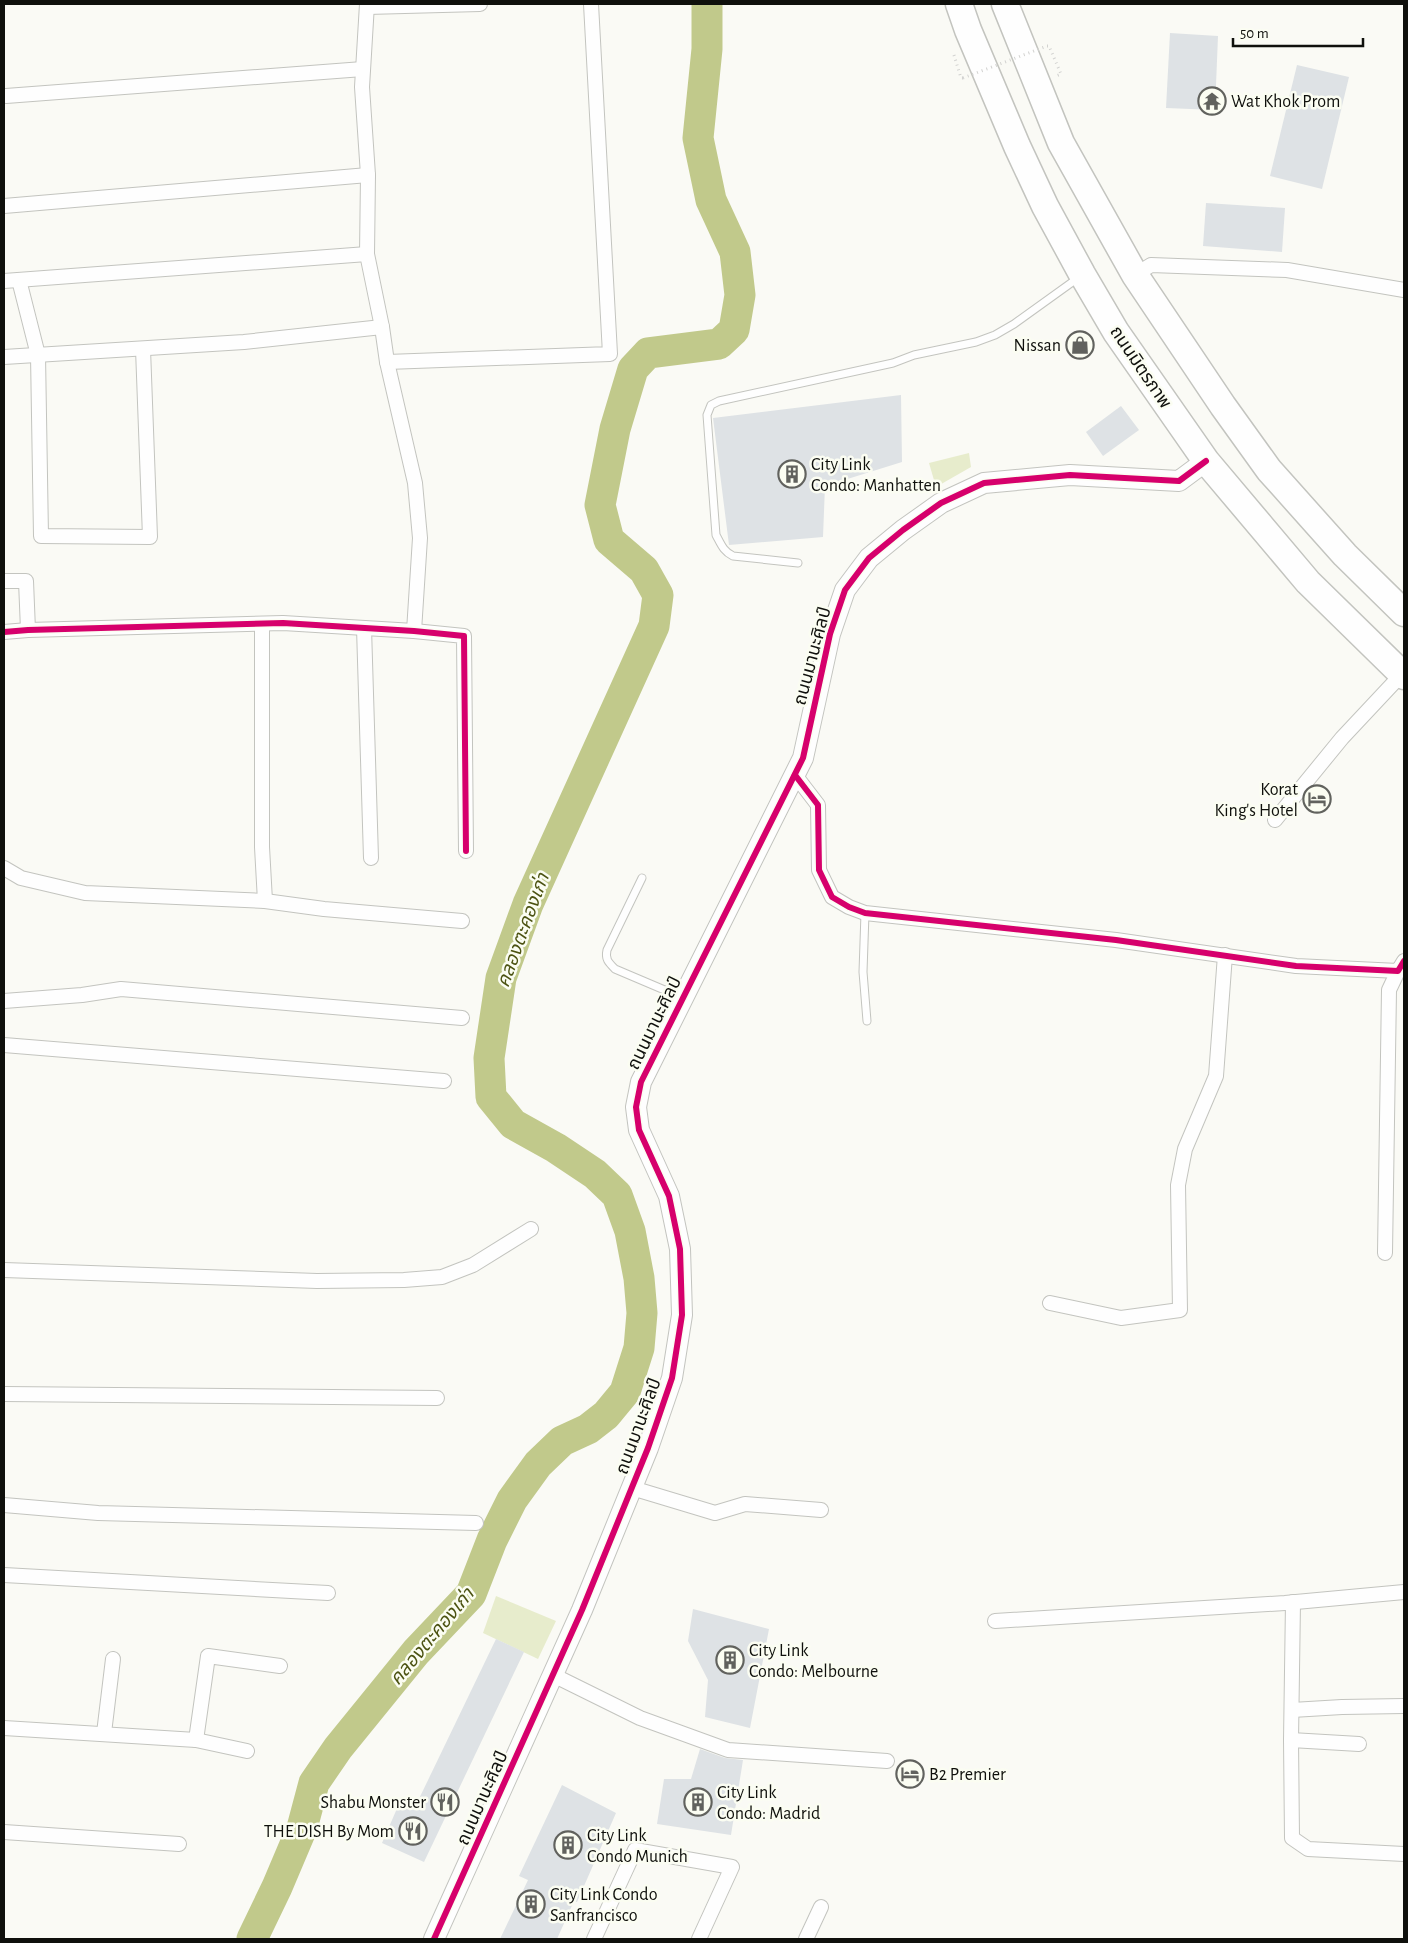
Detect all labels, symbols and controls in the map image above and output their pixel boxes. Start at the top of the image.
scale bar [1233,15,1363,47]
text: 50 m [1240,26,1269,41]
temple icon: Wat Khok Prom [1197,86,1227,116]
place label: Wat Khok Prom [1231,93,1340,111]
street label: ถนนมิตรภาพ [1106,323,1174,412]
shop icon: Nissan [1065,330,1095,360]
place label: Nissan [1014,337,1061,355]
place label: City Link Condo: Manhatten [811,456,941,495]
building icon: City Link Condo: Manhatten [777,459,807,489]
street label: ถนนมานะศิลป์ [791,605,835,707]
place label: Korat King's Hotel [1214,781,1298,820]
hotel icon: Korat King's Hotel [1302,784,1332,814]
water label: คลองตะคองเก่า [492,869,553,990]
street label: ถนนมานะศิลป์ [625,974,685,1073]
street label: ถนนมานะศิลป์ [613,1376,665,1477]
water label: คลองตะคองเก่า [385,1583,479,1689]
place label: City Link Condo: Melbourne [749,1642,878,1681]
building icon: City Link Condo: Melbourne [715,1645,745,1675]
street label: ถนนมานะศิลป์ [454,1749,512,1848]
hotel icon: B2 Premier [895,1759,925,1789]
place label: B2 Premier [929,1766,1006,1784]
place label: City Link Condo: Madrid [717,1784,820,1823]
restaurant icon: Shabu Monster [430,1787,460,1817]
building icon: City Link Condo: Madrid [683,1787,713,1817]
place label: Shabu Monster [321,1794,426,1812]
restaurant icon: THE DISH By Mom [398,1816,428,1846]
place label: THE DISH By Mom [264,1823,394,1841]
place label: City Link Condo Munich [587,1827,688,1866]
building icon: City Link Condo Munich [553,1830,583,1860]
place label: City Link Condo Sanfrancisco [550,1886,658,1925]
building icon: City Link Condo Sanfrancisco [516,1889,546,1919]

